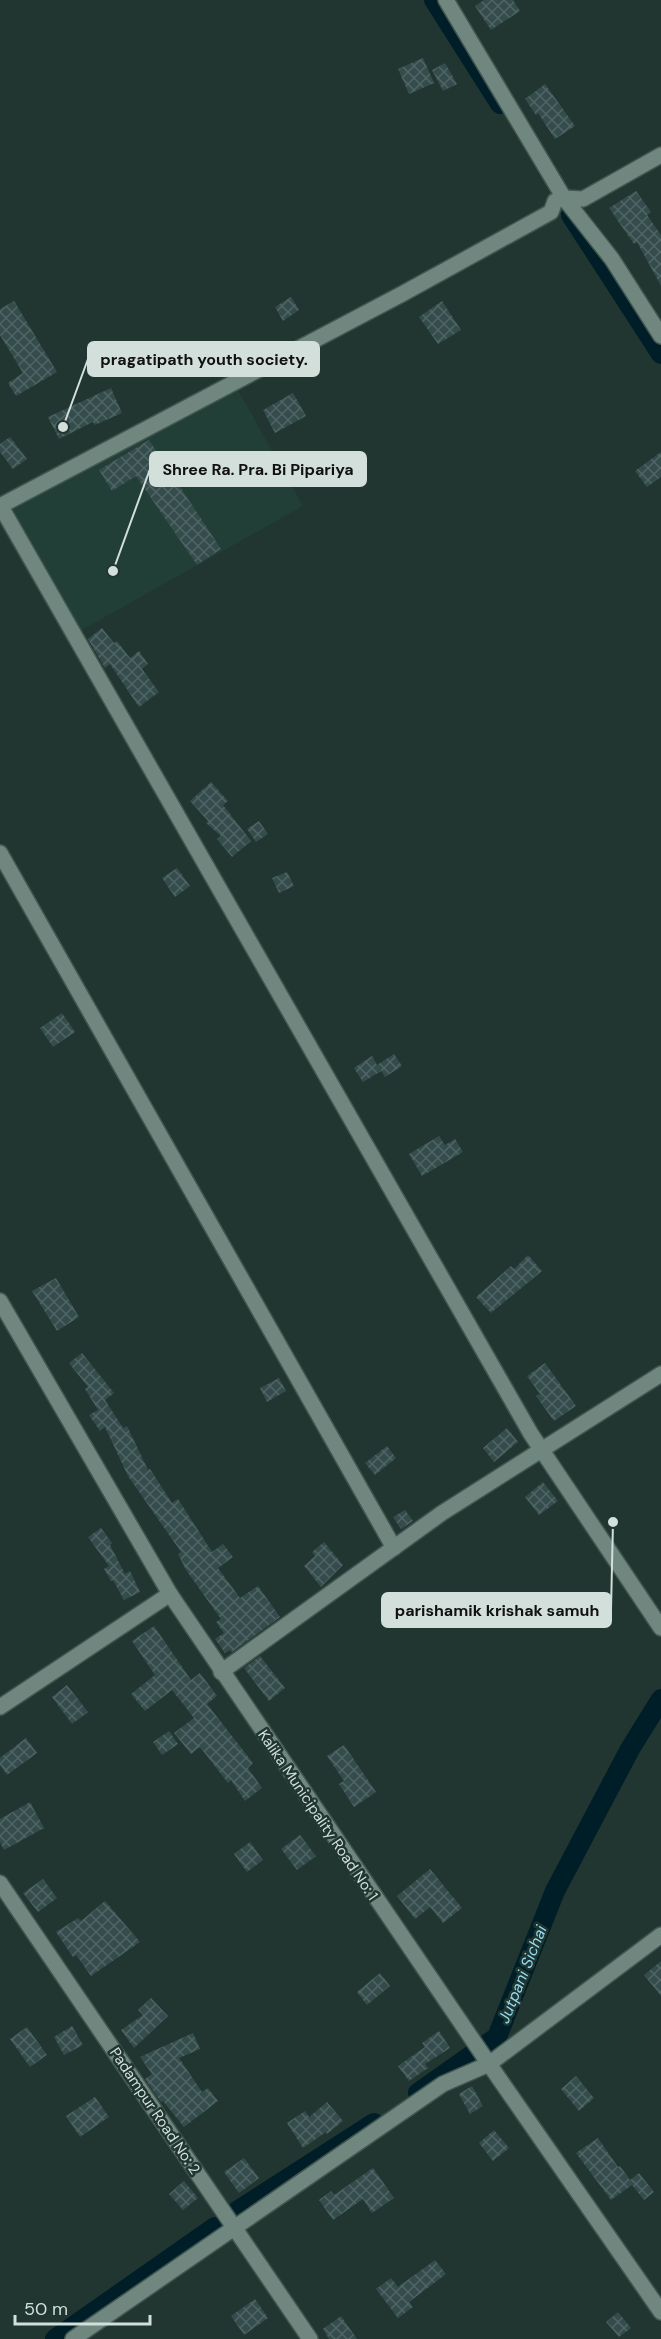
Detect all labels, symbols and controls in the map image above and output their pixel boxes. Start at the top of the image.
callout: pragatipath youth society. [88,342,319,376]
text: pragatipath youth society. [100,349,308,370]
callout: Shree Ra. Pra. Bi Pipariya [150,452,366,486]
text: Shree Ra. Pra. Bi Pipariya [162,459,354,480]
callout: parishamik krishak samuh [382,1593,611,1627]
text: parishamik krishak samuh [395,1600,599,1621]
street label: Kalika Municipality Road No: 1 [253,1726,383,1904]
water label: Jutpani Sichai [493,1921,552,2026]
street label: Padampur Road No: 2 [105,2044,205,2178]
scale bar [15,2288,150,2326]
text: 50 m [24,2297,68,2321]

